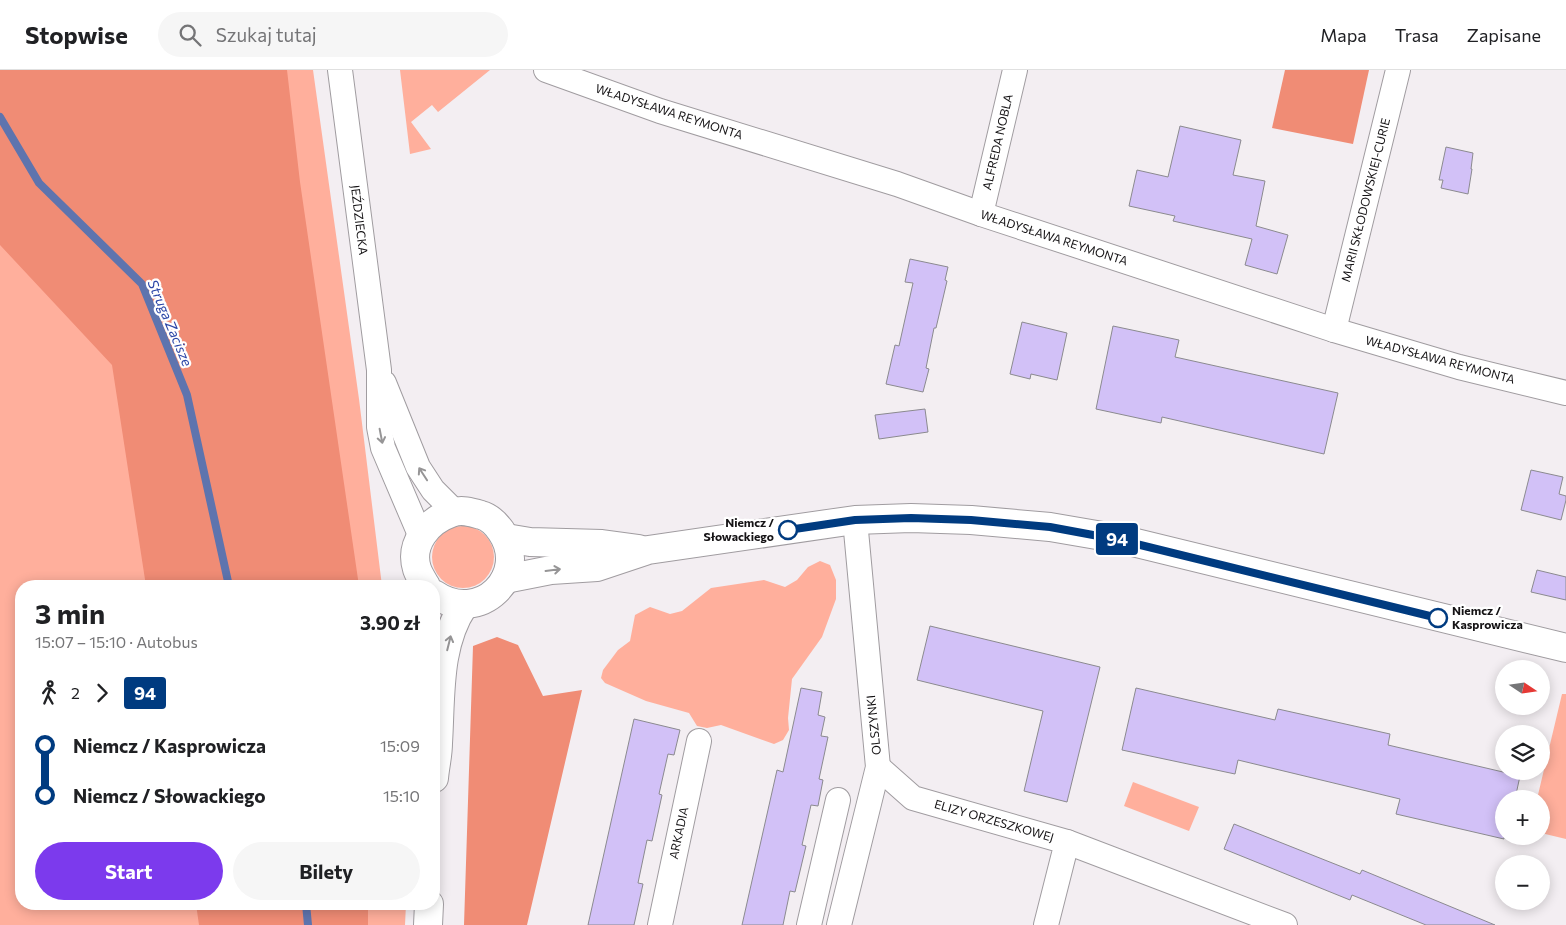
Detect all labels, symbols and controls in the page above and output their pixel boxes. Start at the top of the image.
search box [158,12,508,57]
text: Stopwise [25,20,128,49]
icon: search [176,21,204,49]
text: Szukaj tutaj [216,23,317,46]
text: Mapa [1320,24,1367,46]
text: Trasa [1395,24,1439,46]
text: Zapisane [1467,24,1541,46]
street label: WŁADYSŁAWA REYMONTA [594,81,745,142]
street label: ALFREDA NOBLA [979,92,1015,191]
street label: MARII SKŁODOWSKIEJ-CURIE [1338,116,1393,283]
street label: JEŹDZIECKA [348,184,371,256]
street label: WŁADYSŁAWA REYMONTA [979,207,1130,268]
water label: Struga Zacisze [145,277,197,369]
street label: WŁADYSŁAWA REYMONTA [1364,332,1516,386]
one-way arrow [376,427,386,443]
one-way arrow [418,467,428,481]
place label: Niemcz / Słowackiego [703,515,775,543]
marker: Niemcz / Słowackiego [778,520,798,540]
line badge: 94 [1094,523,1140,555]
text: 94 [1106,528,1128,550]
one-way arrow [545,565,561,575]
text: 3 min [35,596,105,630]
place label: Niemcz / Kasprowicza [1452,603,1523,631]
marker: Niemcz / Kasprowicza [1428,608,1448,628]
text: 3.90 zł [360,611,420,634]
text: 15:07 – 15:10 · Autobus [35,632,198,651]
one-way arrow [444,635,454,651]
north arrow [1495,660,1550,715]
map controls [1495,660,1550,910]
icon: walk [35,679,63,707]
icon: forward [88,679,116,707]
text: 94 [134,682,156,704]
text: 2 [71,683,80,702]
street label: OLSZYNKI [863,695,883,756]
button: layers [1495,725,1550,780]
text: Niemcz / Kasprowicza [73,734,266,757]
text: 15:09 [380,736,420,755]
text: Niemcz / Słowackiego [73,784,266,807]
text: 15:10 [383,786,420,805]
button: + [1495,790,1550,845]
street label: ELIZY ORZESZKOWEJ [933,796,1056,845]
street label: ARKADIA [666,805,690,860]
button: Start [35,842,223,900]
button: Bilety [233,842,420,900]
button: − [1495,855,1550,910]

